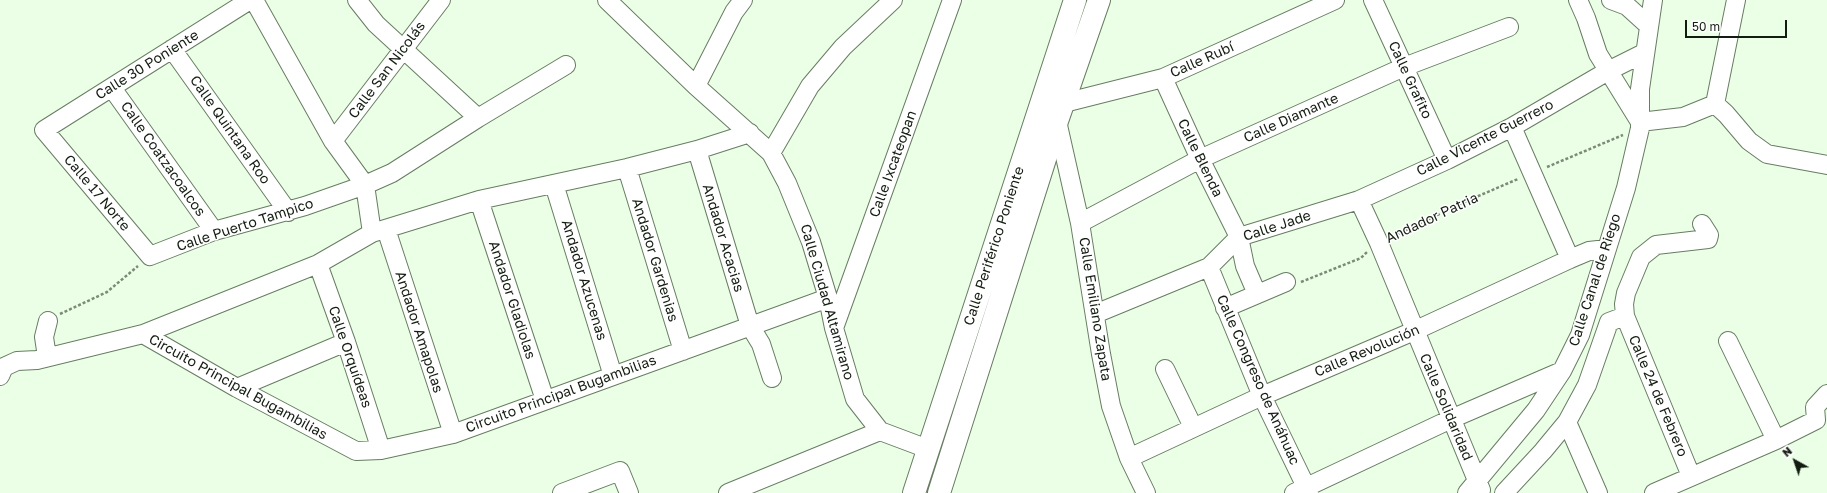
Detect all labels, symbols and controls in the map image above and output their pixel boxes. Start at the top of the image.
scale bar [1687,12,1789,38]
street label: Calle San Nicolás [345,18,429,122]
text: 50 m [1692,19,1720,34]
street label: Calle 30 Poniente [92,27,202,103]
street label: Calle Grafito [1385,38,1435,122]
street label: Calle Rubí [1168,39,1236,81]
street label: Calle Quintana Roo [186,72,274,188]
street label: Calle Diamante [1241,90,1341,146]
street label: Calle Vicente Guerrero [1414,96,1556,180]
street label: Calle Coatzacoalcos [117,98,209,220]
street label: Calle Ixcateopan [866,108,920,220]
street label: Calle Blenda [1174,116,1226,200]
street label: Calle 17 Norte [60,152,134,234]
street label: Calle Periférico Poniente [960,164,1028,328]
street label: Andador Acacias [699,182,747,294]
street label: Andador Patria [1383,189,1481,247]
street label: Calle Puerto Tampico [174,195,316,255]
street label: Andador Gardenias [628,196,682,324]
street label: Calle Jade [1241,207,1313,245]
street label: Calle Canal de Riego [1566,212,1624,348]
street label: Andador Azucenas [558,218,610,342]
street label: Calle Ciudad Altamirano [797,222,857,382]
street label: Calle Emiliano Zapata [1075,236,1115,382]
street label: Andador Gladiolas [485,239,539,361]
street label: Andador Amapolas [391,269,447,395]
street label: Calle Congreso de Anáhuac [1213,292,1303,468]
street label: Calle Orquídeas [325,304,375,410]
street label: Calle Revolución [1312,321,1422,381]
street label: Circuito Principal Bugambilias [146,331,330,443]
street label: Calle 24 de Febrero [1625,333,1691,459]
street label: Calle Solidaridad [1416,351,1476,463]
street label: Circuito Principal Bugambilias [463,352,659,436]
north arrow [1775,441,1815,481]
text: N [1780,444,1794,459]

